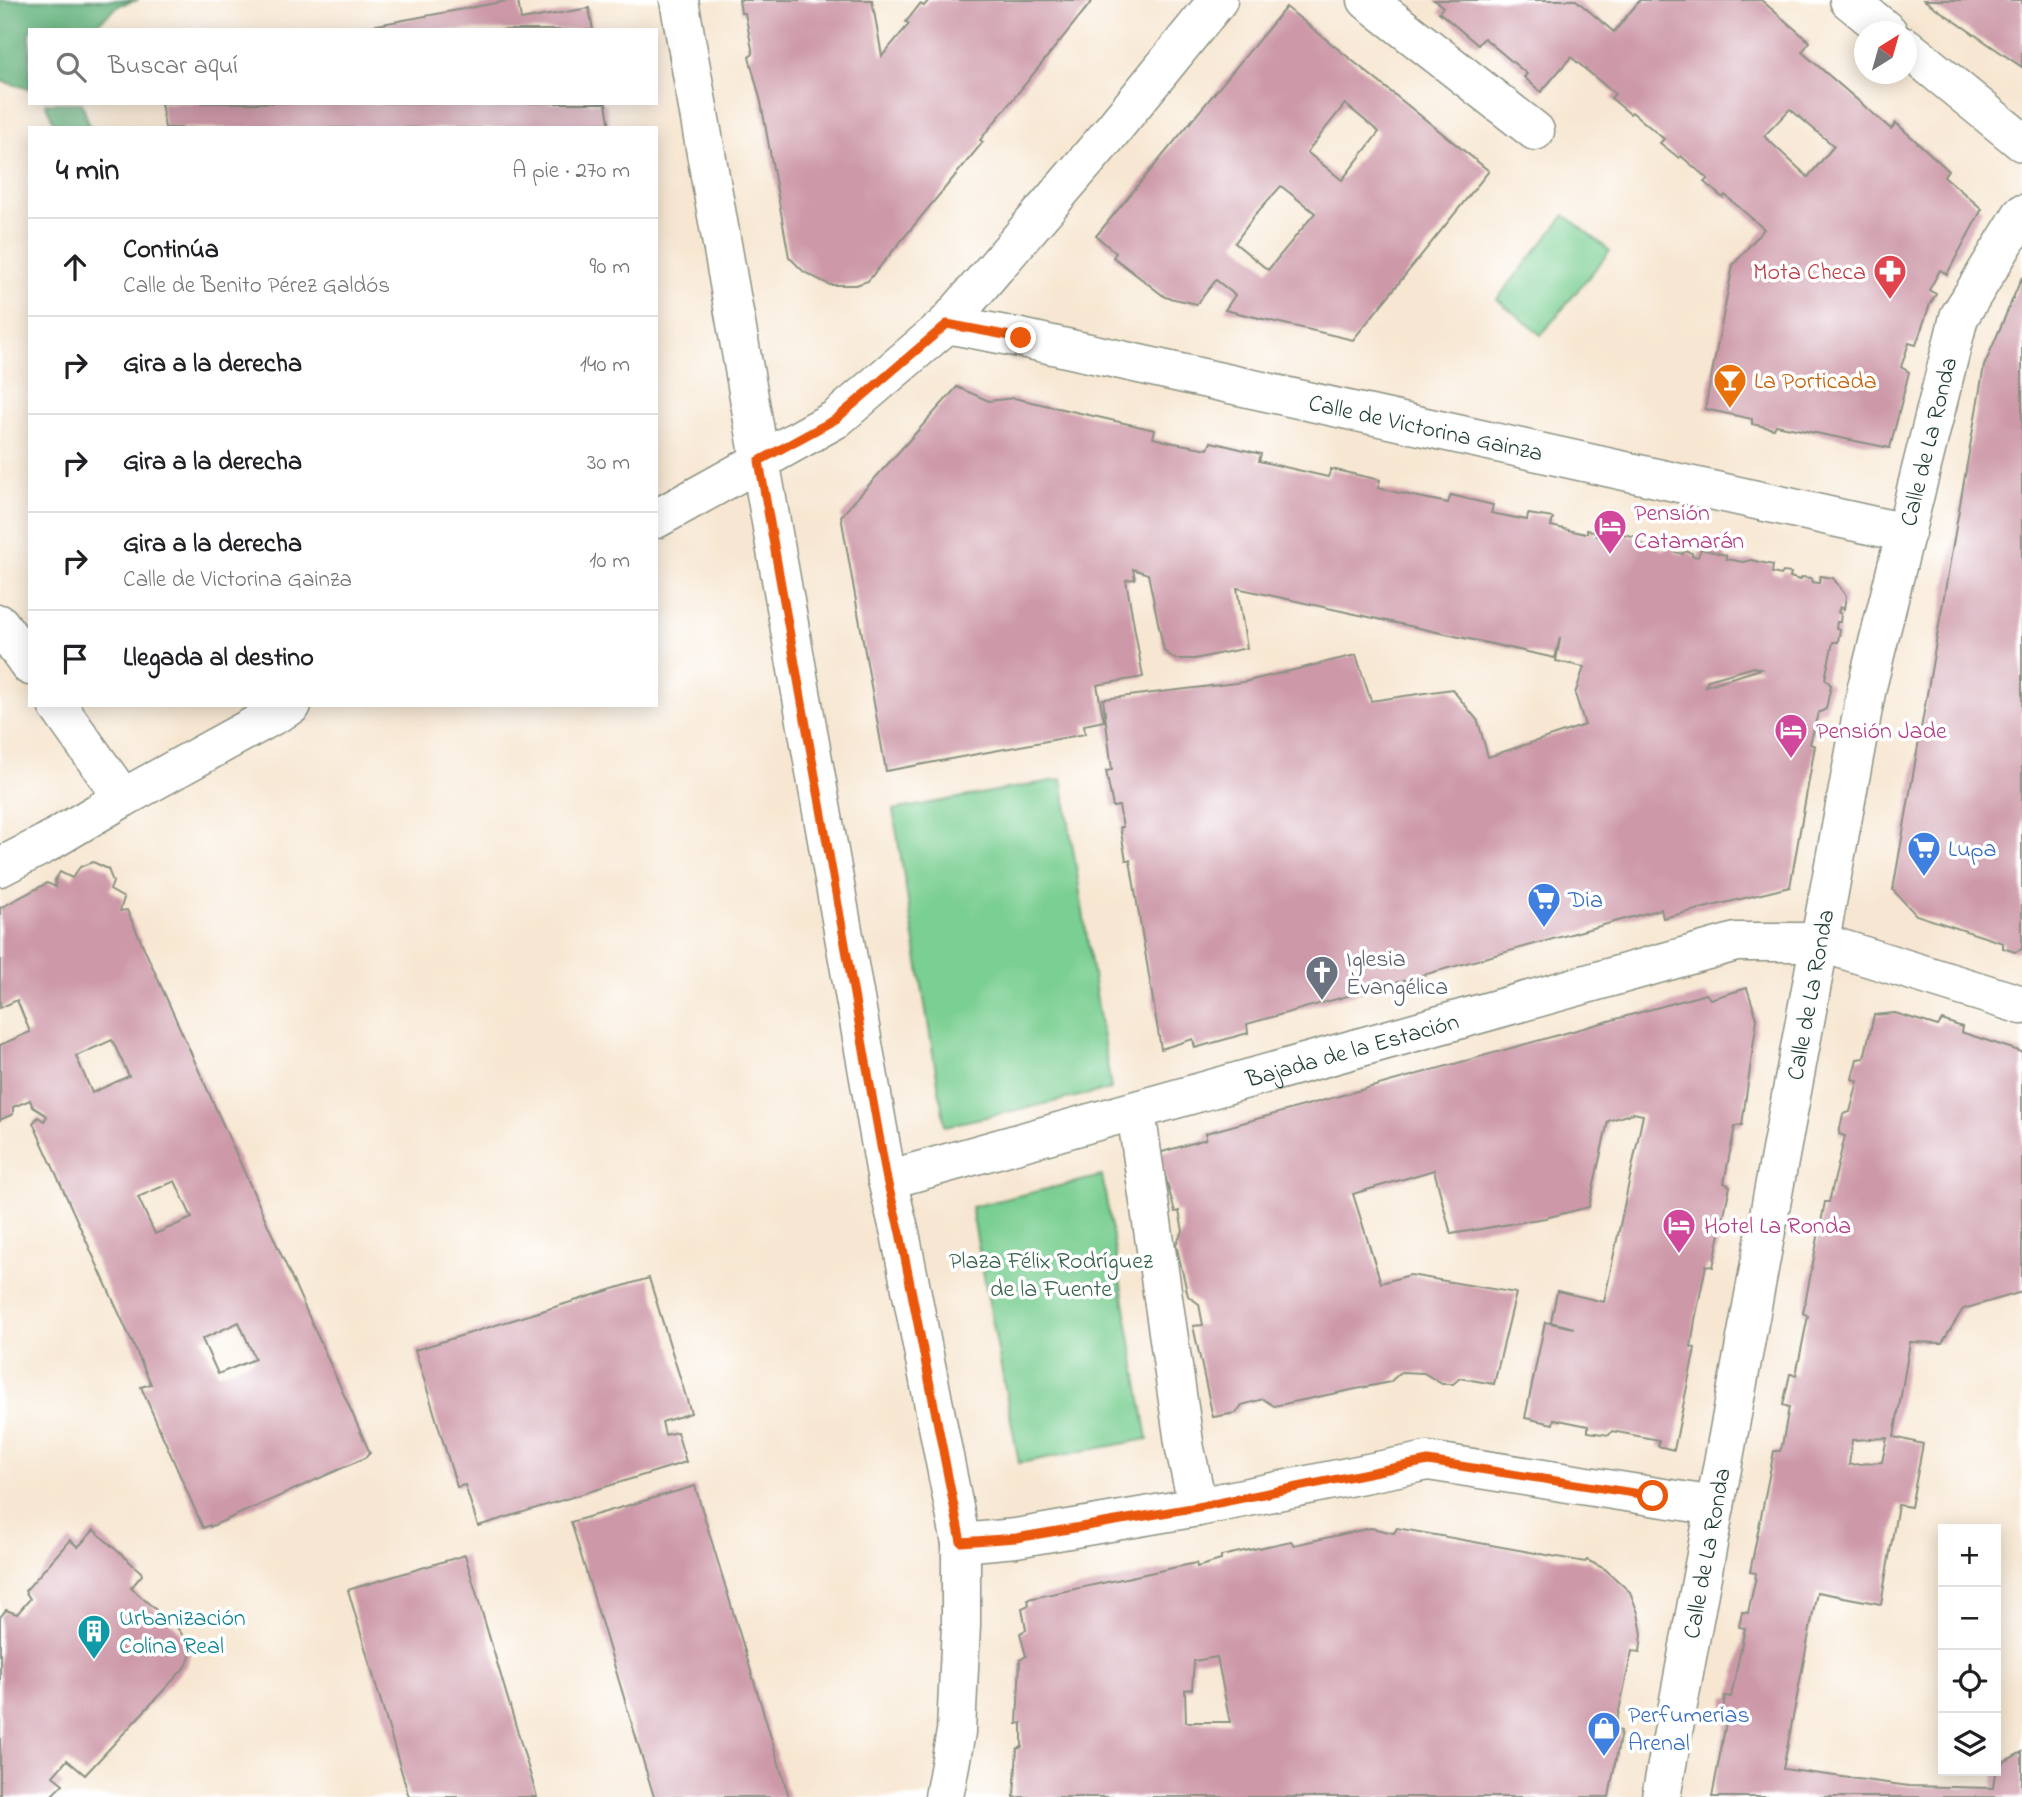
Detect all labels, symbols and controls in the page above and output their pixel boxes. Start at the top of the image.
north arrow [1854,21,1917,84]
search box [28,28,658,105]
icon: search [52,48,90,86]
text: Buscar aquí [108,48,238,86]
text: 4 min [56,150,119,194]
text: A pie · 270 m [512,155,630,188]
text: Continúa [123,232,219,270]
icon: ahead [56,248,94,286]
text: 90 m [590,251,630,284]
pharmacy icon: Mota Checa [1871,252,1909,301]
place label: Mota Checa [1753,256,1866,291]
text: Calle de Benito Pérez Galdós [123,270,390,303]
route end [1005,322,1036,353]
icon: right [56,346,94,384]
text: Gira a la derecha [123,346,302,384]
text: 140 m [580,349,630,382]
street label: Calle de La Ronda [1893,354,1968,530]
bar icon: La Porticada [1711,361,1749,410]
place label: La Porticada [1754,365,1877,400]
street label: Calle de Victorina Gainza [1305,387,1546,472]
icon: right [56,444,94,482]
text: Gira a la derecha [123,444,302,482]
text: 30 m [587,447,630,480]
place label: Pensión Catamarán [1634,497,1744,560]
hotel icon: Pensión Catamarán [1591,507,1629,556]
text: Gira a la derecha [123,526,302,564]
icon: right [56,542,94,580]
text: 10 m [589,545,630,578]
text: Calle de Victorina Gainza [123,564,352,597]
icon: arrive [56,640,94,678]
text: Llegada al destino [123,640,314,678]
hotel icon: Pensión Jade [1772,711,1810,760]
place label: Pensión Jade [1816,715,1947,750]
supermarket icon: Lupa [1905,829,1943,878]
place label: Lupa [1948,833,1997,868]
supermarket icon: Dia [1525,880,1563,929]
place label: Dia [1567,884,1603,919]
street label: Calle de La Ronda [1779,907,1845,1084]
place label: Iglesia Evangélica [1346,943,1448,1006]
church icon: Iglesia Evangélica [1303,953,1341,1002]
street label: Bajada de la Estación [1241,1006,1463,1099]
hotel icon: Hotel La Ronda [1660,1206,1698,1255]
place label: Hotel La Ronda [1704,1210,1851,1245]
park label: Plaza Félix Rodríguez de la Fuente [949,1245,1154,1308]
street label: Calle de La Ronda [1676,1465,1742,1642]
route start [1637,1480,1668,1511]
map controls [1938,1524,2001,1776]
button: + [1938,1524,2001,1587]
button: − [1938,1587,2001,1650]
place label: Urbanización Colina Real [119,1602,246,1665]
building icon: Urbanización Colina Real [75,1612,113,1661]
button: locate [1938,1650,2001,1713]
place label: Perfumerias Arenal [1628,1699,1750,1762]
shop icon: Perfumerias Arenal [1585,1709,1623,1758]
button: layers [1938,1713,2001,1776]

